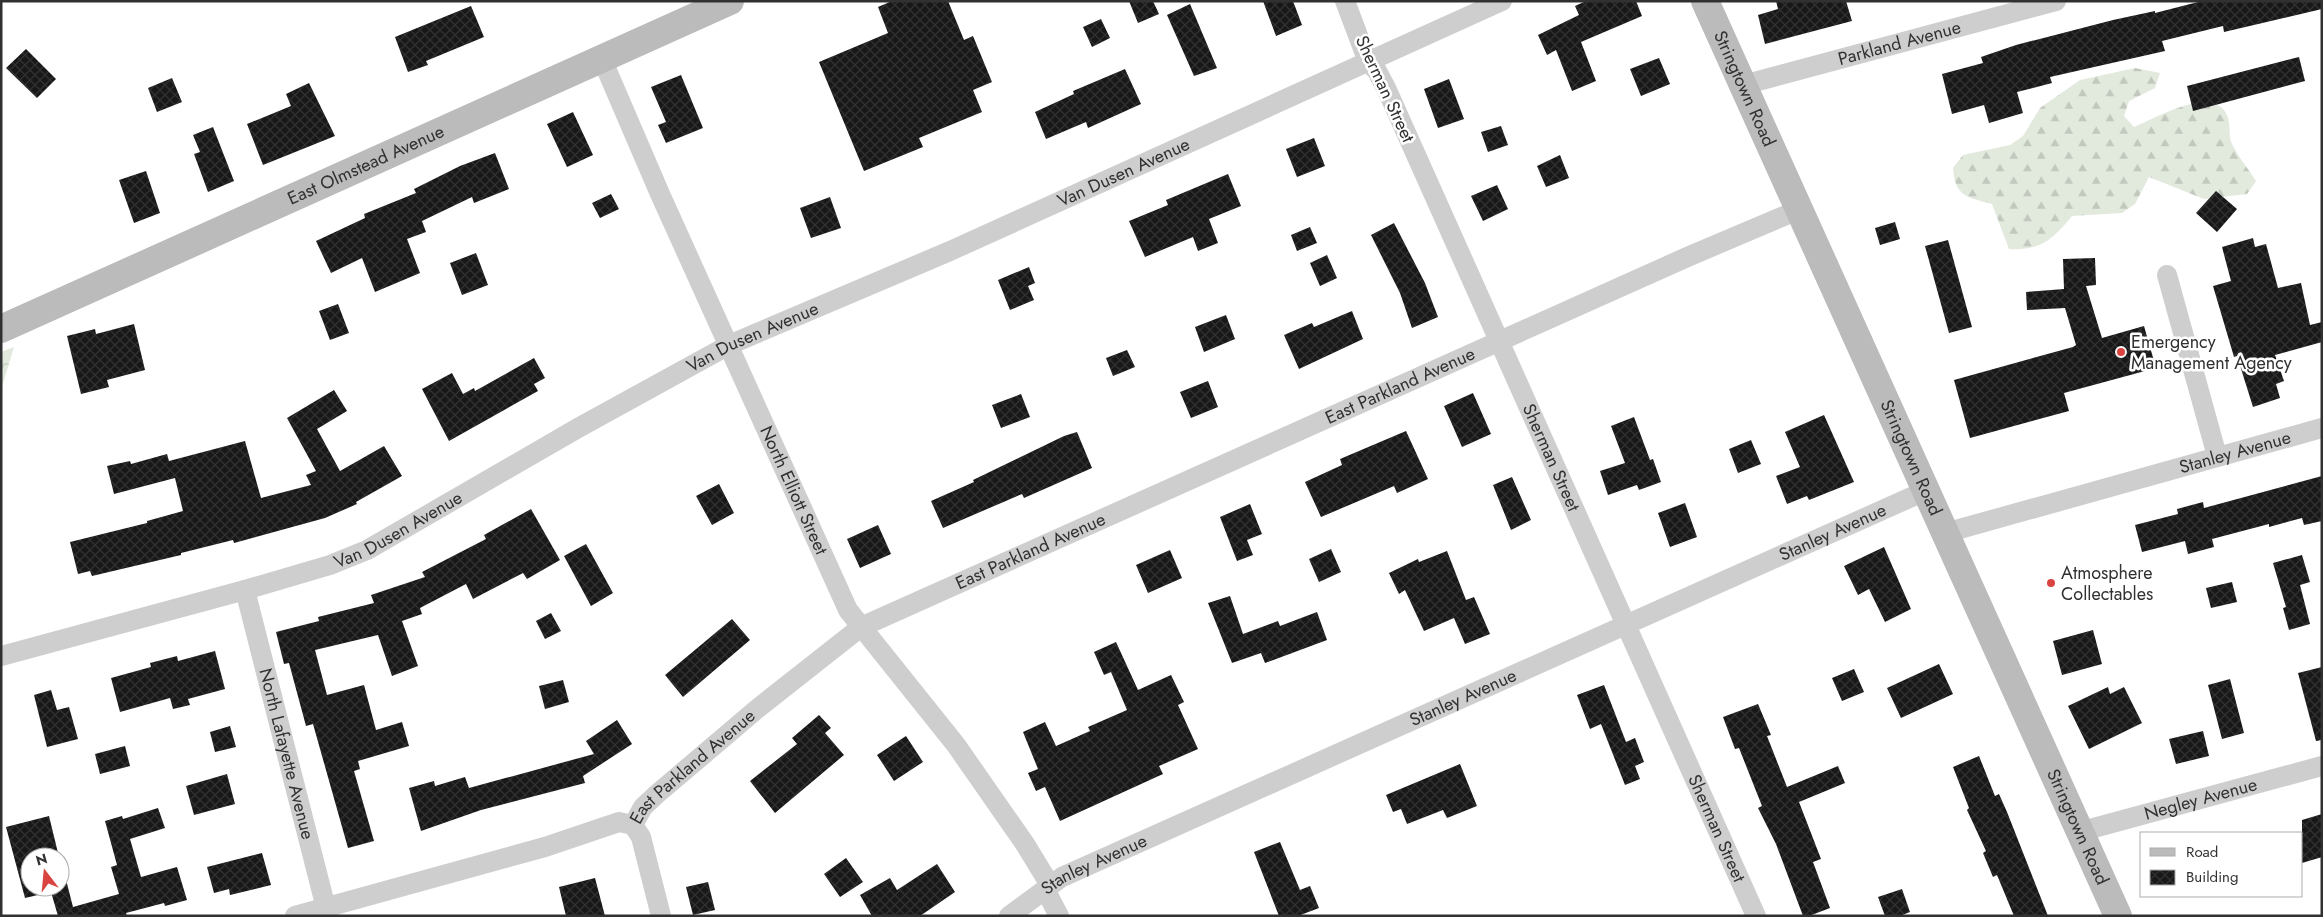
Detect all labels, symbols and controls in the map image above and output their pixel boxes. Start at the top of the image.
street label: Parkland Avenue [1835,14,1964,72]
street label: Stringtown Road [1707,26,1782,151]
street label: Sherman Street [1349,31,1421,147]
street label: East Olmstead Avenue [283,118,448,211]
street label: Van Dusen Avenue [1053,131,1194,214]
street label: Van Dusen Avenue [682,295,823,379]
place label: Emergency Management Agency [2131,329,2292,376]
street label: East Parkland Avenue [1321,341,1479,431]
marker: Emergency Management Agency [2115,346,2127,358]
street label: Stringtown Road [1874,395,1949,520]
street label: Sherman Street [1516,400,1587,516]
street label: North Elliott Street [753,422,835,559]
street label: Stanley Avenue [2176,424,2294,480]
street label: Van Dusen Avenue [330,485,467,575]
street label: Stanley Avenue [1775,497,1890,568]
street label: East Parkland Avenue [951,506,1110,596]
place label: Atmosphere Collectables [2061,560,2153,607]
marker: Atmosphere Collectables [2045,577,2057,589]
street label: Stanley Avenue [1405,662,1521,733]
street label: North Lafayette Avenue [252,665,321,842]
street label: East Parkland Avenue [623,703,761,829]
street label: Stringtown Road [2040,765,2115,889]
street label: Sherman Street [1681,770,1752,887]
street label: Negley Avenue [2141,771,2260,827]
street label: Stanley Avenue [1036,828,1151,901]
legend [2140,832,2303,897]
text: Road [2186,841,2218,863]
north arrow [20,847,70,897]
text: N [33,848,50,871]
text: Building [2186,866,2238,888]

